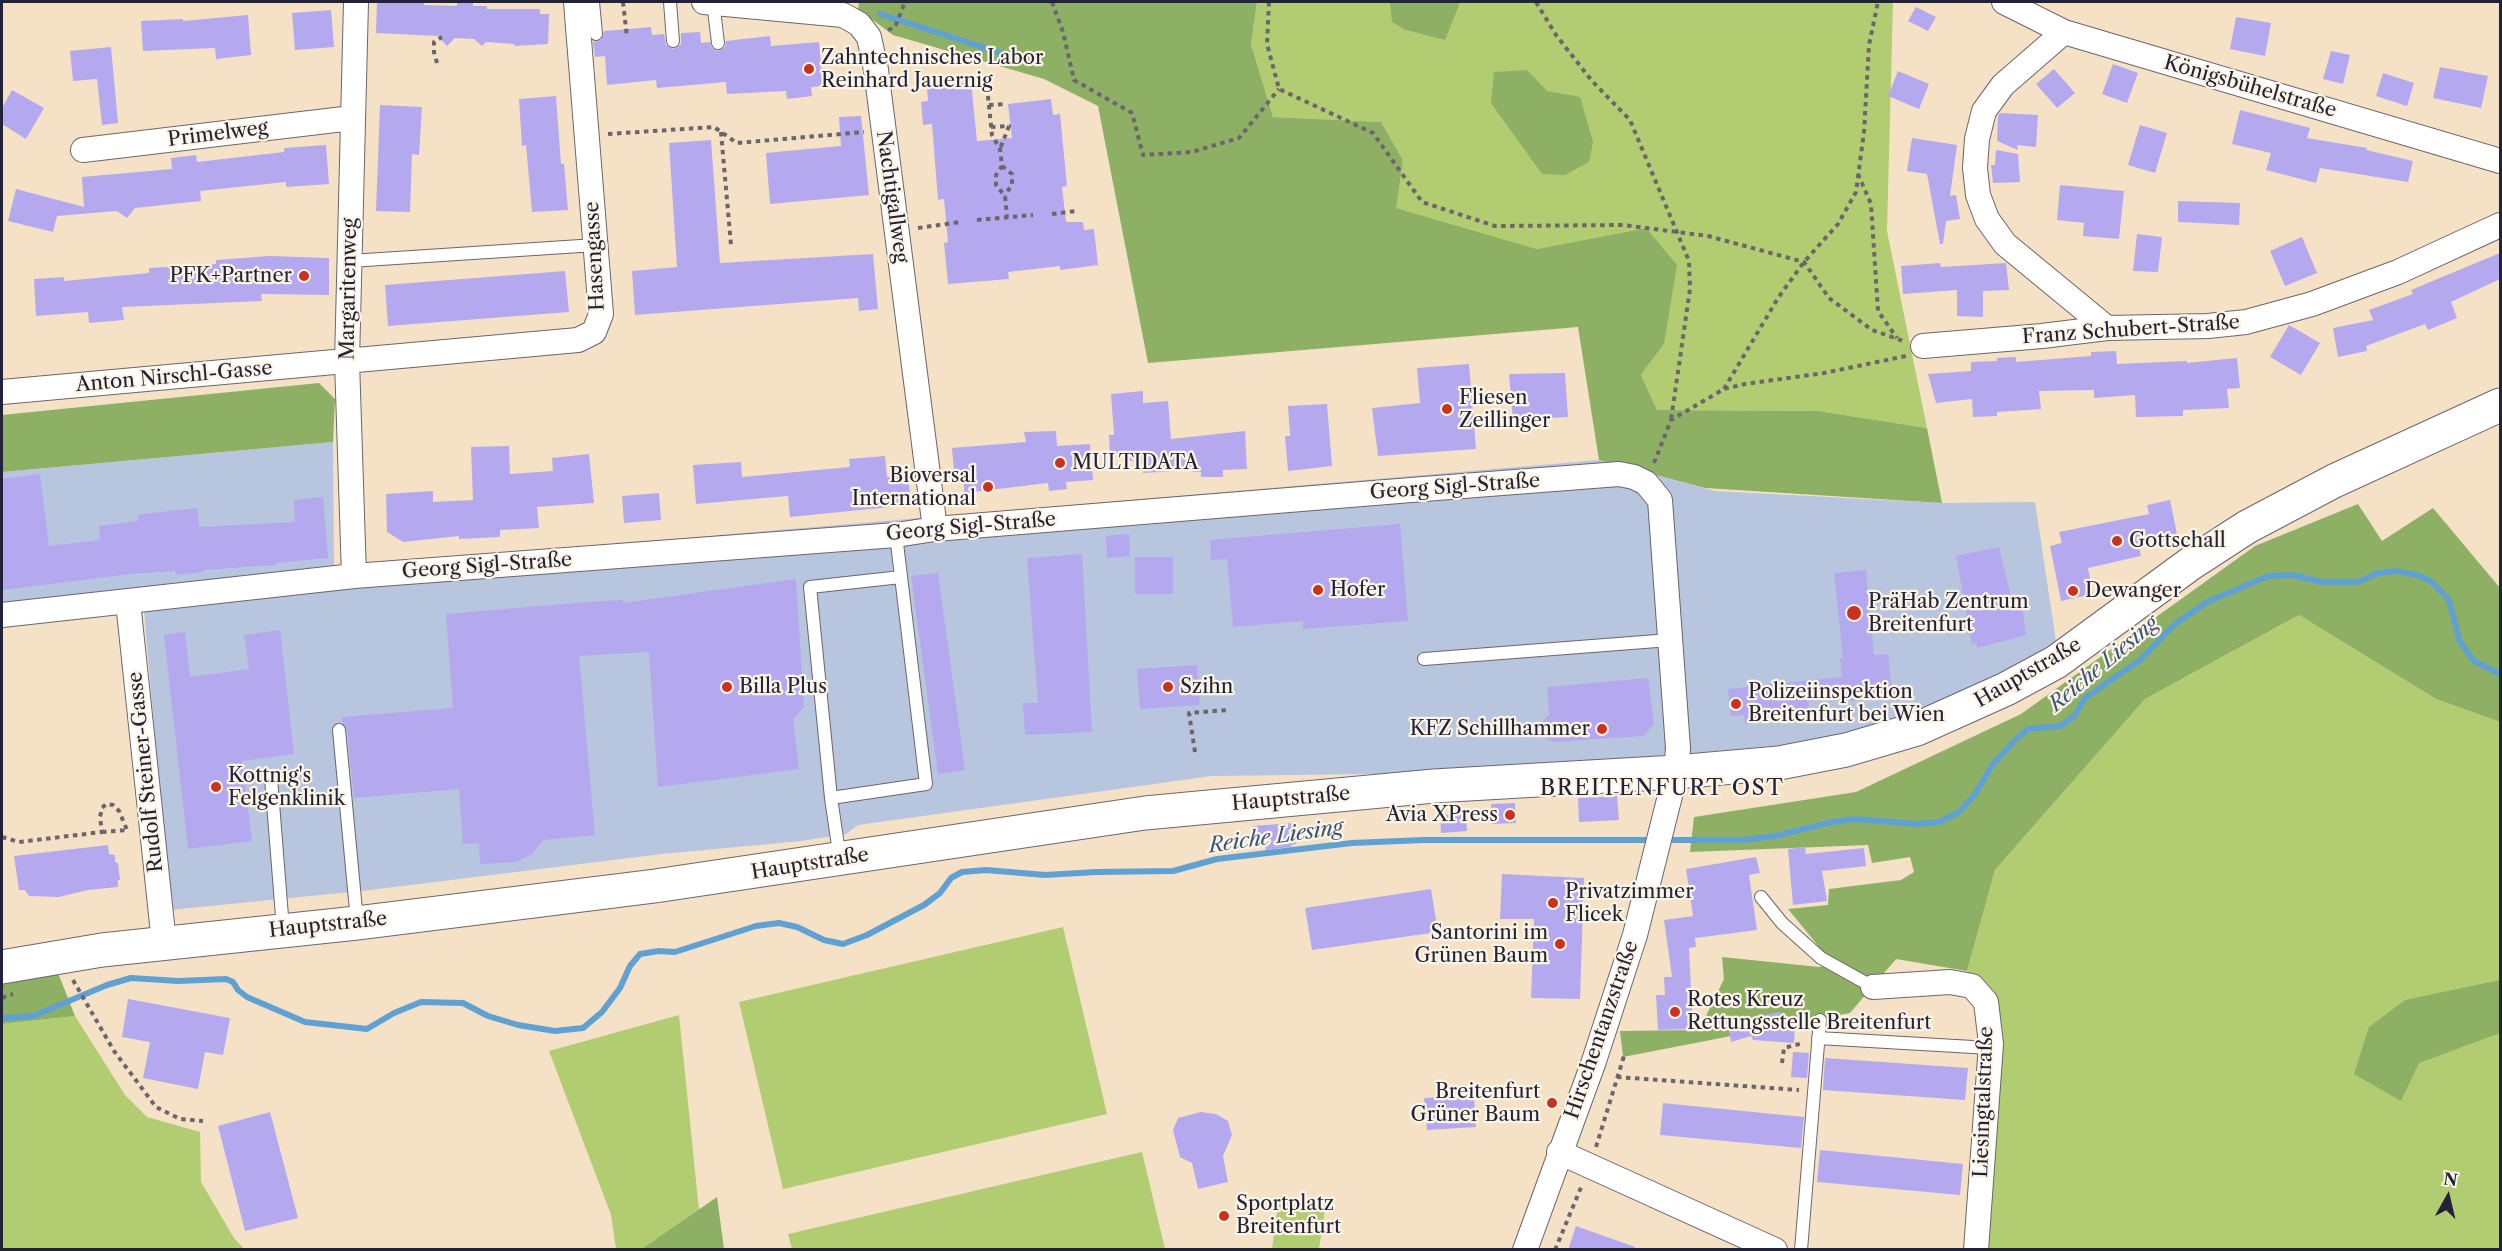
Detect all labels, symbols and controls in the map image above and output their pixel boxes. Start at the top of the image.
place label: Zahntechnisches Labor Reinhard Jauernig [821,46,1043,93]
street label: Königsbühelstraße [2161,51,2339,123]
marker: Zahntechnisches Labor Reinhard Jauernig [802,62,816,76]
street label: Primelweg [166,116,270,152]
street label: Nachtigallweg [871,129,913,265]
street label: Hasengasse [580,201,610,311]
street label: Margaritenweg [336,218,362,360]
place label: PFK+Partner [169,264,292,288]
marker: PFK+Partner [297,269,311,283]
street label: Franz Schubert-Straße [2021,310,2241,350]
street label: Anton Nirschl-Gasse [75,356,273,398]
place label: Fliesen Zeillinger [1459,386,1550,433]
marker: Fliesen Zeillinger [1440,402,1454,416]
place label: MULTIDATA [1072,451,1199,475]
marker: MULTIDATA [1053,456,1067,470]
place label: Bioversal International [852,464,976,511]
street label: Georg Sigl-Straße [1369,469,1541,505]
marker: Bioversal International [981,480,995,494]
street label: Georg Sigl-Straße [885,508,1057,546]
place label: Gottschall [2129,529,2226,553]
marker: Gottschall [2110,534,2124,548]
street label: Georg Sigl-Straße [401,548,573,584]
place label: Hofer [1330,578,1385,602]
place label: Dewanger [2085,579,2181,603]
marker: Hofer [1311,583,1325,597]
marker: Dewanger [2066,584,2080,598]
place label: PräHab Zentrum Breitenfurt [1868,590,2029,637]
marker: PräHab Zentrum Breitenfurt [1845,604,1863,622]
water label: Reiche Liesing [2044,611,2164,717]
street label: Hauptstraße [1971,633,2085,713]
street label: Rudolf Steiner-Gasse [124,670,168,874]
place label: Billa Plus [739,675,827,699]
place label: Szihn [1180,675,1233,699]
marker: Billa Plus [720,680,734,694]
marker: Szihn [1161,680,1175,694]
place label: Polizeiinspektion Breitenfurt bei Wien [1748,680,1945,727]
marker: Polizeiinspektion Breitenfurt bei Wien [1729,697,1743,711]
place label: KFZ Schillhammer [1410,717,1590,741]
marker: KFZ Schillhammer [1595,722,1609,736]
place label: Kottnig's Felgenklinik [228,764,345,811]
district label: BREITENFURT OST [1540,776,1784,802]
marker: Kottnig's Felgenklinik [209,780,223,794]
street label: Hauptstraße [1231,782,1351,816]
place label: Avia XPress [1386,803,1498,827]
marker: Avia XPress [1503,808,1517,822]
water label: Reiche Liesing [1207,815,1345,859]
street label: Hauptstraße [749,843,871,885]
place label: Privatzimmer Flicek [1565,880,1694,927]
marker: Privatzimmer Flicek [1546,896,1560,910]
street label: Hauptstraße [268,907,388,943]
place label: Santorini im Grünen Baum [1414,921,1548,968]
marker: Santorini im Grünen Baum [1553,937,1567,951]
street label: Hirschentanzstraße [1560,938,1644,1122]
place label: Rotes Kreuz Rettungsstelle Breitenfurt [1687,988,1931,1035]
marker: Rotes Kreuz Rettungsstelle Breitenfurt [1668,1005,1682,1019]
street label: Liesingtalstraße [1969,1026,1999,1178]
place label: Breitenfurt Grüner Baum [1411,1080,1540,1127]
marker: Breitenfurt Grüner Baum [1545,1096,1559,1110]
north arrow [2418,1167,2478,1227]
text: N [2442,1168,2459,1190]
place label: Sportplatz Breitenfurt [1236,1192,1341,1239]
marker: Sportplatz Breitenfurt [1217,1209,1231,1223]

